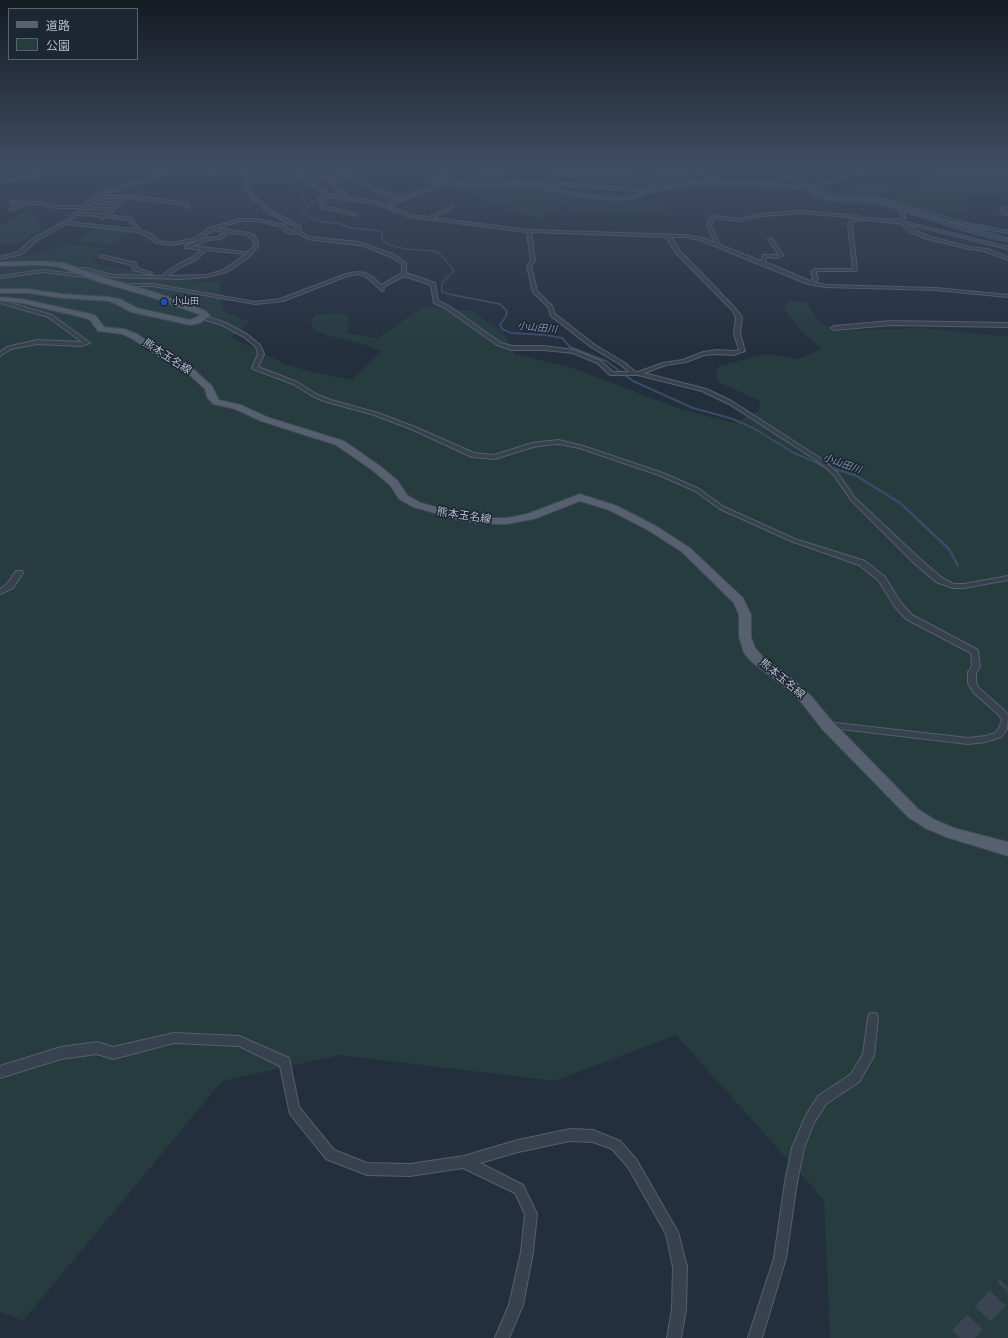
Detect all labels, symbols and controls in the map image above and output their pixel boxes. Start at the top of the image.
legend [8,8,138,60]
text: 道路 [46,19,70,33]
text: 公園 [46,39,70,53]
marker: 小山田 [159,297,169,307]
place label: 小山田 [172,297,199,307]
water label: 小山田川 [516,320,558,336]
street label: 熊本玉名線 [140,336,194,378]
water label: 小山田川 [821,452,863,476]
street label: 熊本玉名線 [436,505,492,527]
street label: 熊本玉名線 [757,656,807,702]

